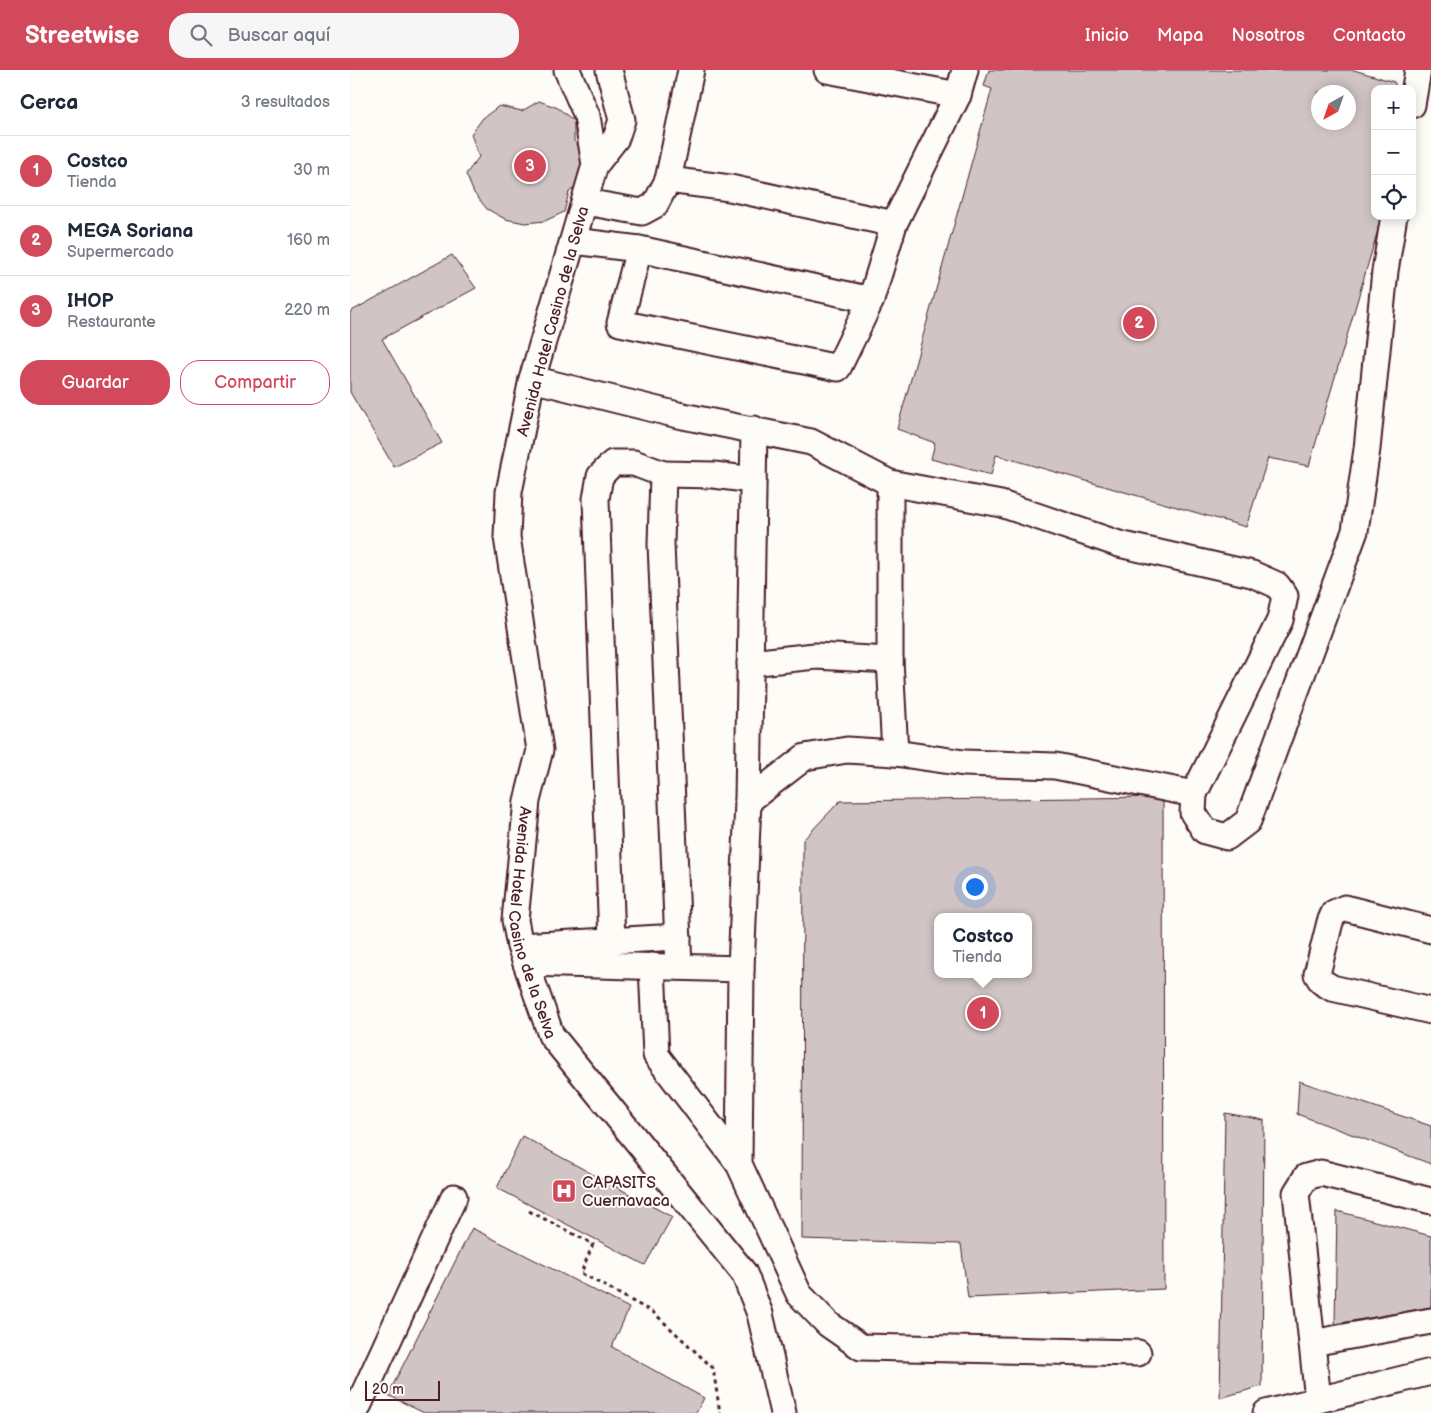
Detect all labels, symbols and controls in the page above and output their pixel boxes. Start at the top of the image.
search box [169,13,519,58]
text: Streetwise [25,21,139,50]
icon: search [187,21,215,49]
text: Buscar aquí [227,24,330,47]
text: Inicio [1085,25,1129,46]
text: Mapa [1157,25,1203,46]
text: Nosotros [1231,25,1305,46]
text: Contacto [1333,25,1406,46]
north arrow [1311,85,1356,130]
map controls [1371,85,1416,220]
button: + [1371,85,1416,130]
text: Cerca [20,90,78,115]
text: 3 resultados [241,93,330,112]
button: − [1371,130,1416,175]
pin: 3 [514,147,546,185]
text: Costco [67,150,128,173]
text: 1 [33,161,39,180]
text: 30 m [293,161,330,180]
text: Tienda [67,173,116,192]
button: locate [1371,175,1416,220]
street label: Avenida Hotel Casino de la Selva [514,204,593,438]
text: MEGA Soriana [67,220,193,243]
text: 2 [31,231,41,250]
text: 160 m [287,231,330,250]
text: Supermercado [67,243,174,262]
text: IHOP [67,290,113,313]
text: 3 [31,301,41,320]
text: 220 m [284,301,330,320]
pin: 2 [1123,304,1155,342]
text: Restaurante [67,313,156,332]
button: Guardar [20,360,170,405]
button: Compartir [180,360,330,405]
street label: Avenida Hotel Casino de la Selva [504,806,560,1041]
your location [962,874,988,900]
popup [934,913,1032,978]
text: Costco [953,925,1013,948]
text: Tienda [953,948,1002,967]
pin: 1 [967,994,999,1032]
place label: CAPASITS Cuernavaca [582,1174,670,1211]
hospital icon: CAPASITS Cuernavaca [551,1178,577,1204]
scale bar [365,1378,440,1401]
text: 20 m [372,1381,404,1398]

